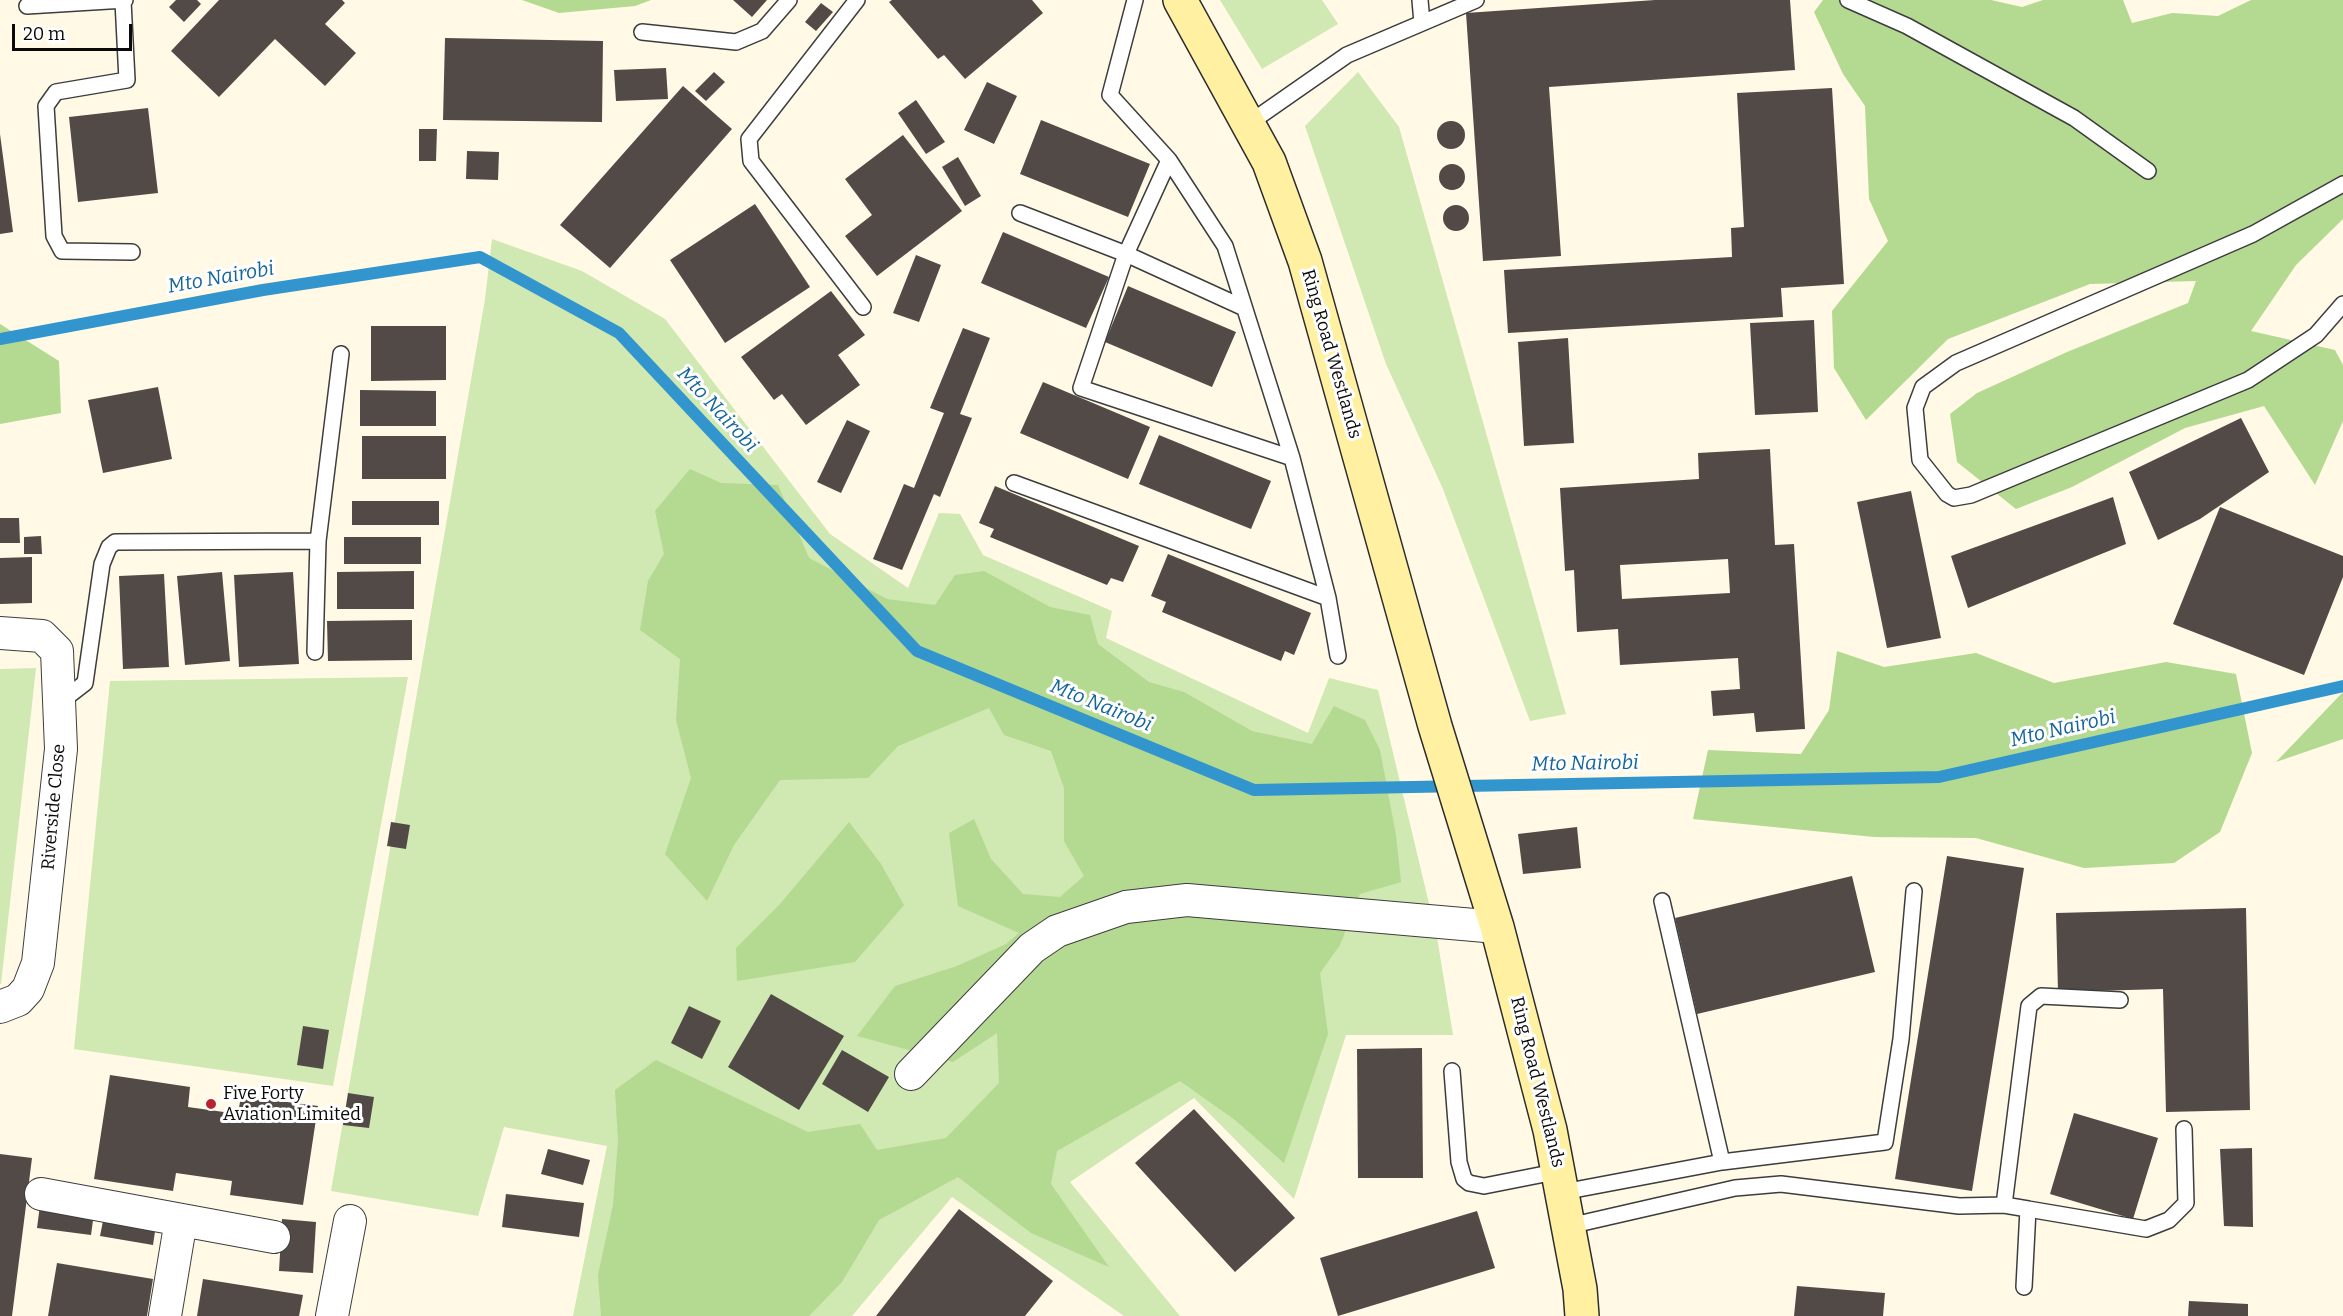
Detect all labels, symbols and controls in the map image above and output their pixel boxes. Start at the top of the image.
scale bar [15,12,135,50]
text: 20 m [23,23,65,45]
water label: Mto Nairobi [166,257,276,299]
street label: Ring Road Westlands [1296,267,1366,441]
water label: Mto Nairobi [672,363,762,457]
water label: Mto Nairobi [1047,675,1155,737]
water label: Mto Nairobi [2008,705,2118,753]
street label: Riverside Close [38,743,70,871]
water label: Mto Nairobi [1531,751,1639,777]
street label: Ring Road Westlands [1505,994,1569,1170]
place label: Five Forty Aviation Limited [223,1083,361,1126]
marker: Five Forty Aviation Limited [204,1097,218,1111]

